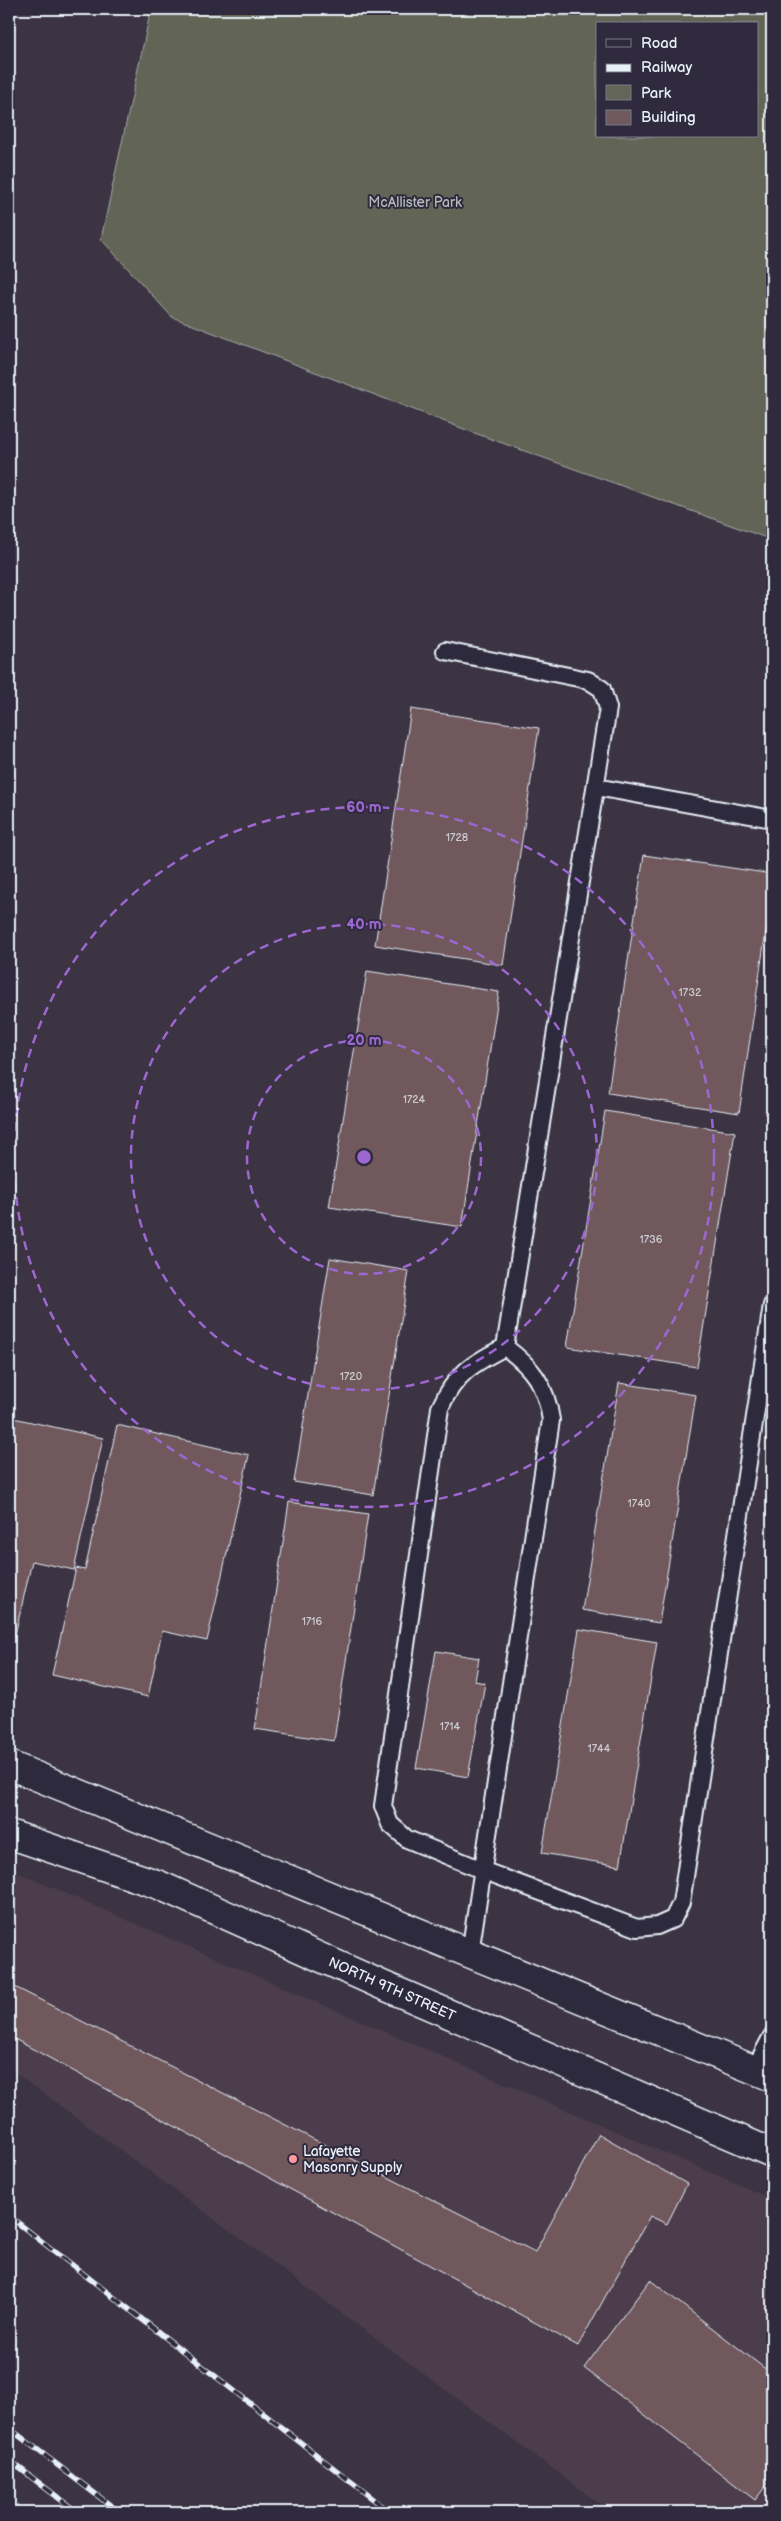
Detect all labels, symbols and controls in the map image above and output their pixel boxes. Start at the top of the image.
legend [596,22,758,138]
text: Road [641,34,677,53]
text: Railway [641,58,692,77]
text: Park [641,84,672,103]
text: Building [641,108,696,127]
park label: McAllister Park [368,194,462,211]
text: 60 m [346,798,382,817]
house number: 1728 [446,831,468,844]
text: 40 m [346,915,382,934]
house number: 1732 [679,986,702,999]
text: 20 m [347,1031,382,1050]
house number: 1724 [403,1093,426,1106]
centre of rings [355,1148,373,1166]
house number: 1736 [639,1233,663,1246]
house number: 1720 [340,1370,363,1383]
house number: 1740 [628,1497,651,1510]
house number: 1716 [302,1615,323,1628]
house number: 1714 [440,1720,461,1733]
house number: 1744 [587,1742,611,1755]
street label: NORTH 9TH STREET [326,1953,459,2025]
place label: Lafayette Masonry Supply [303,2143,403,2176]
marker: Lafayette Masonry Supply [287,2153,299,2165]

